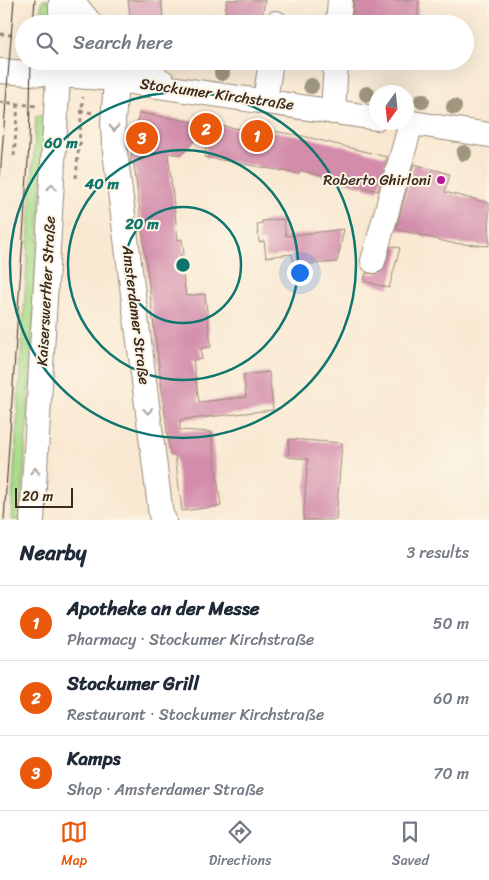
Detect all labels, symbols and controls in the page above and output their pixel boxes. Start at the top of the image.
search box [15,15,474,70]
text: Search here [73,26,173,59]
icon: search [33,29,61,57]
street label: Stockumer Kirchstraße [138,70,296,118]
north arrow [369,85,414,130]
pin: 2 [190,110,222,148]
pin: 1 [241,117,273,155]
pin: 3 [126,119,158,157]
one-way arrow [108,124,119,132]
text: 60 m [43,130,78,156]
place label: Roberto Ghirloni [323,167,432,193]
text: 40 m [84,171,120,197]
marker: Roberto Ghirloni [435,174,447,186]
one-way arrow [46,183,57,191]
text: 20 m [124,211,159,237]
street label: Kaiserswerther Straße [29,215,63,367]
street label: Amsterdamer Straße [114,243,157,386]
centre of rings [174,256,192,274]
your location [287,260,313,286]
one-way arrow [142,407,153,415]
one-way arrow [30,467,41,475]
text: 20 m [22,484,53,509]
scale bar [15,485,72,508]
text: Nearby [20,534,86,572]
text: 3 results [406,538,469,567]
text: Apotheke an der Messe [67,592,260,625]
text: 1 [33,609,39,638]
text: 50 m [433,609,469,638]
text: Pharmacy · Stockumer Kirchstraße [67,625,314,654]
text: Stockumer Grill [67,667,199,700]
text: 2 [31,684,41,713]
text: 60 m [433,684,469,713]
text: Restaurant · Stockumer Kirchstraße [67,700,324,729]
text: Kamps [67,742,121,775]
text: 3 [32,759,40,788]
text: 70 m [433,759,469,788]
text: Shop · Amsterdamer Straße [67,775,264,804]
tab: Map [60,818,88,873]
tab: Directions [209,818,271,873]
tab: Saved [392,818,429,873]

